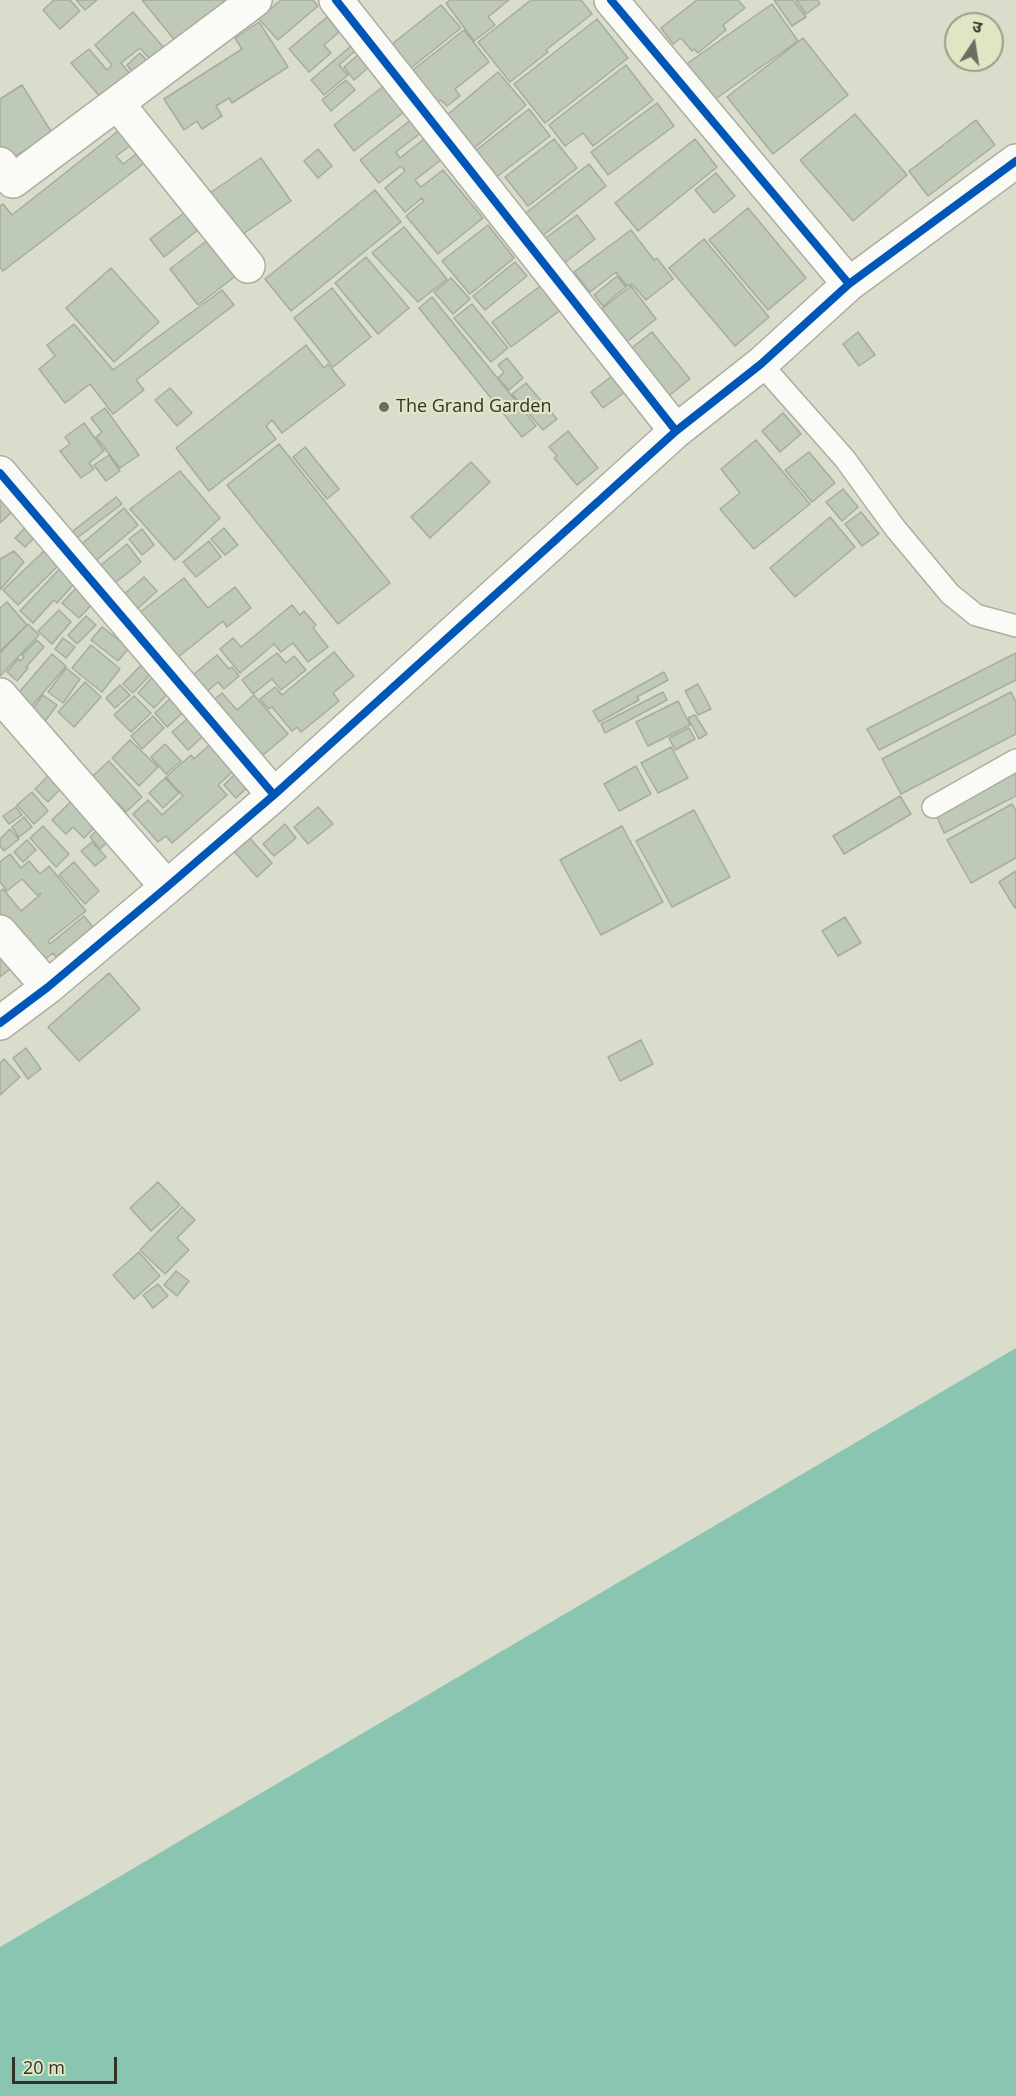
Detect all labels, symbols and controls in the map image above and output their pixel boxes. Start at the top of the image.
north arrow [944,12,1004,72]
text: उ [970,15,984,38]
place label: The Grand Garden [396,396,552,418]
marker: The Grand Garden [377,400,391,414]
scale bar [15,2045,120,2083]
text: 20 m [23,2055,65,2079]

